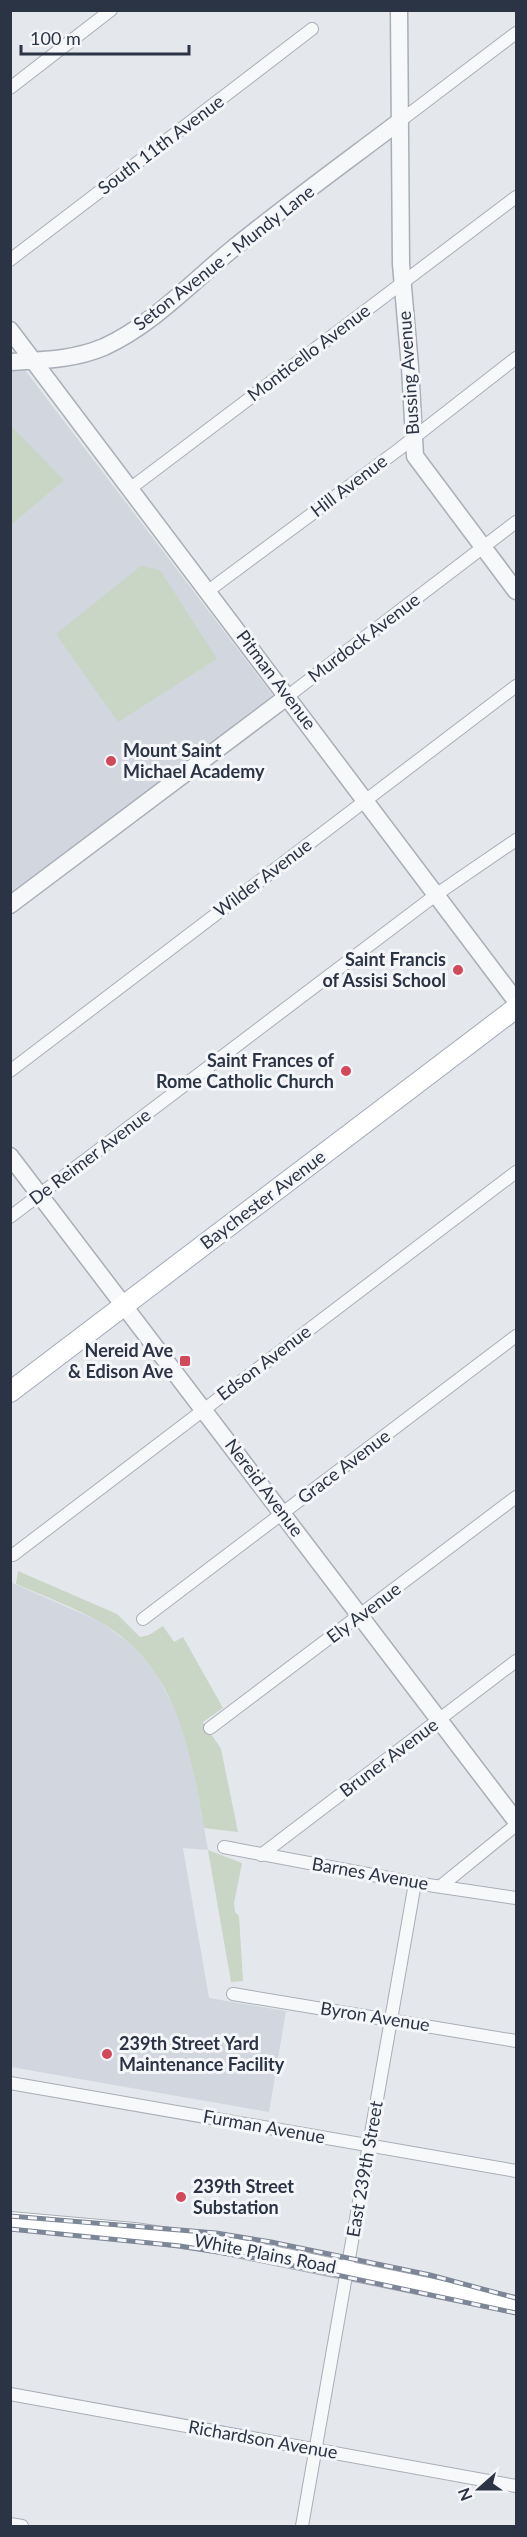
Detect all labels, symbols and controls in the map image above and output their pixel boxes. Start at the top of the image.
scale bar [21,18,189,56]
text: 100 m [30,27,81,49]
street label: South 11th Avenue [93,90,228,199]
street label: Seton Avenue - Mundy Lane [129,180,318,335]
street label: Monticello Avenue [243,299,374,405]
street label: Bussing Avenue [393,310,423,436]
street label: Hill Avenue [306,449,391,521]
street label: Murdock Avenue [303,588,424,686]
street label: Pitman Avenue [232,625,321,734]
place label: Mount Saint Michael Academy [123,739,265,782]
marker: Mount Saint Michael Academy [104,754,118,768]
street label: Wilder Avenue [209,833,316,921]
place label: Saint Francis of Assisi School [322,948,446,991]
marker: Saint Francis of Assisi School [451,963,465,977]
place label: Saint Frances of Rome Catholic Church [156,1049,335,1092]
marker: Saint Frances of Rome Catholic Church [339,1064,353,1078]
street label: De Reimer Avenue [24,1103,154,1209]
street label: Baychester Avenue [196,1145,329,1253]
street label: Edson Avenue [212,1320,315,1405]
place label: Nereid Ave & Edison Ave [68,1339,173,1382]
marker: Nereid Ave & Edison Ave [178,1354,192,1368]
street label: Grace Avenue [293,1424,394,1508]
street label: Nereid Avenue [221,1434,309,1541]
street label: Ely Avenue [322,1577,405,1647]
street label: Bruner Avenue [335,1713,442,1801]
street label: Barnes Avenue [310,1852,430,1894]
street label: Byron Avenue [319,1996,432,2036]
place label: 239th Street Yard Maintenance Facility [119,2032,285,2075]
marker: 239th Street Yard Maintenance Facility [100,2047,114,2061]
street label: East 239th Street [341,2098,387,2239]
street label: Furman Avenue [201,2104,327,2148]
place label: 239th Street Substation [193,2175,294,2218]
marker: 239th Street Substation [174,2190,188,2204]
street label: White Plains Road [192,2228,338,2278]
street label: Richardson Avenue [187,2415,339,2463]
north arrow [449,2459,509,2519]
text: N [453,2485,476,2504]

